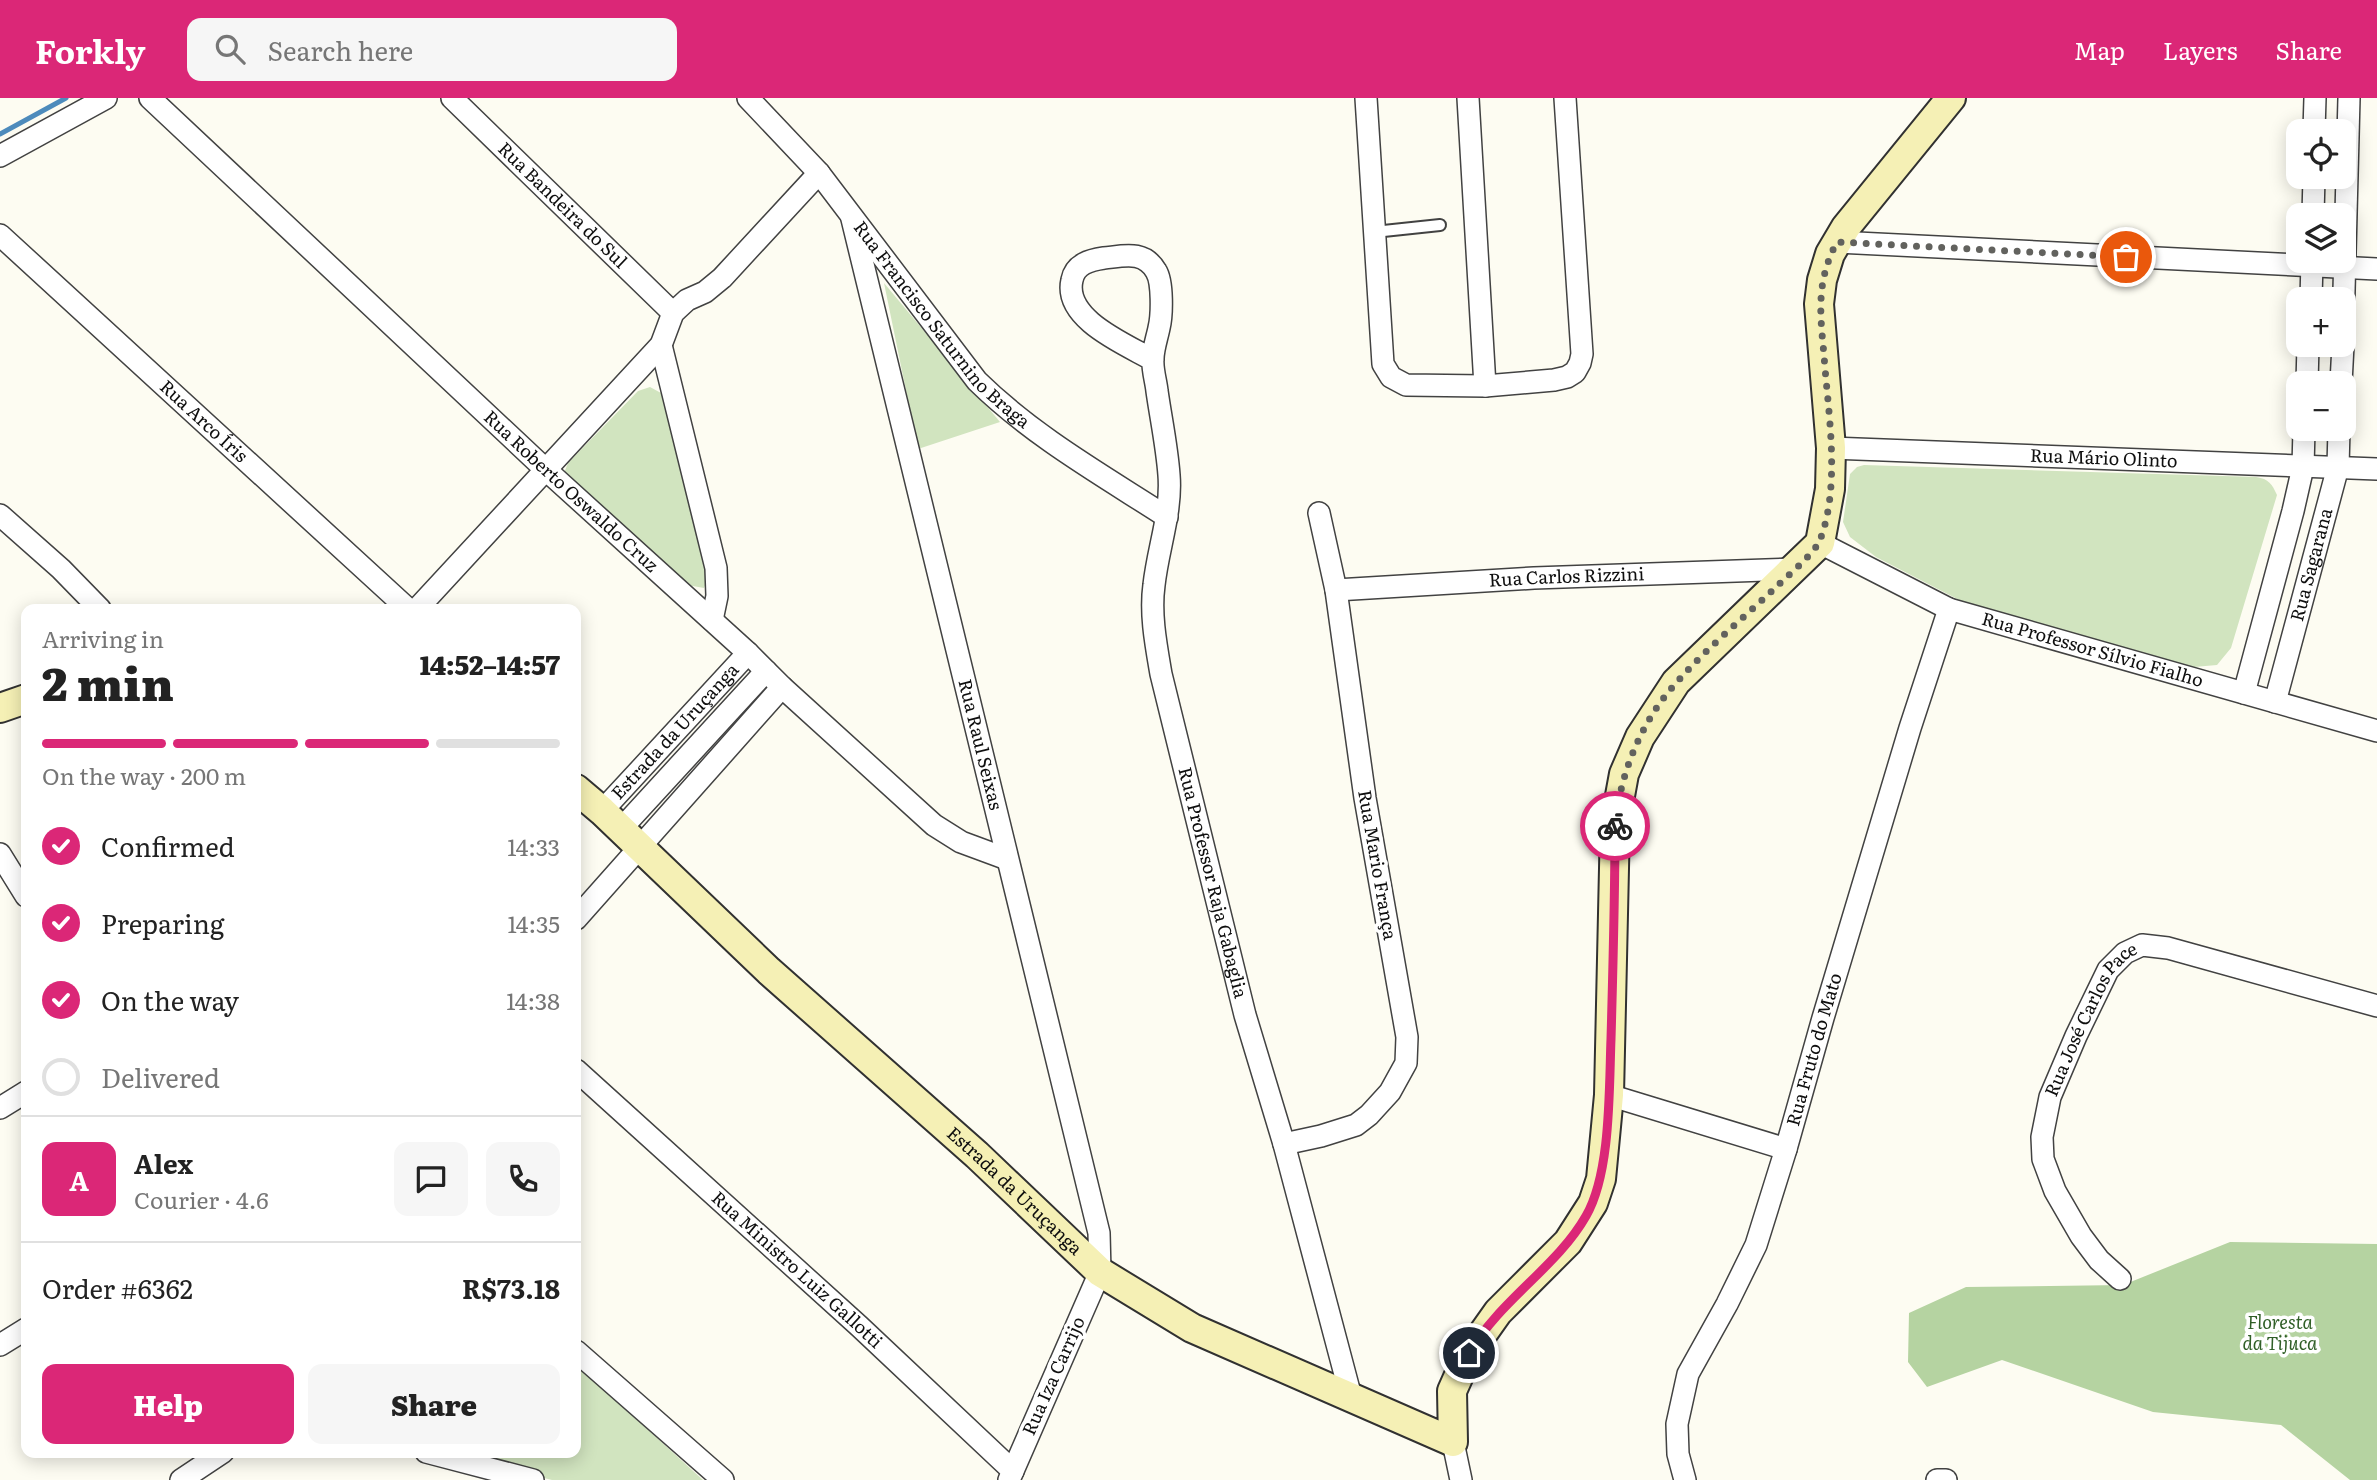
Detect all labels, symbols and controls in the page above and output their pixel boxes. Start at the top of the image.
search box [187,18,677,81]
text: Forkly [35,25,145,74]
icon: search [211,30,249,68]
text: Search here [267,30,413,69]
text: Map [2074,32,2125,67]
text: Layers [2163,32,2237,67]
text: Share [2275,32,2342,67]
map controls [2286,119,2356,441]
button: locate [2286,119,2356,189]
street label: Rua Bandeira do Sul [493,135,634,274]
button: layers [2286,203,2356,273]
street label: Rua Francisco Saturnino Braga [848,215,1037,434]
pin [2096,227,2156,287]
icon: bag [2107,238,2145,276]
button: + [2286,287,2356,357]
button: − [2286,371,2356,441]
street label: Rua Arco Íris [154,373,255,468]
street label: Rua Roberto Oswaldo Cruz [478,403,665,578]
street label: Rua Mário Olinto [2030,441,2178,473]
street label: Rua Sagarana [2282,504,2339,624]
street label: Rua Carlos Rizzini [1488,559,1645,593]
street label: Rua Professor Sílvio Fialho [1979,604,2207,693]
text: Arriving in [42,621,164,655]
text: 14:52–14:57 [420,644,560,683]
text: 2 min [42,647,174,715]
street label: Estrada da Uruçanga [604,656,744,805]
street label: Rua Raul Seixas [953,676,1010,813]
text: On the way · 200 m [42,758,246,792]
street label: Rua Professor Raja Gabaglia [1172,764,1255,1001]
street label: Rua Mario França [1352,788,1405,942]
courier [1580,791,1650,861]
icon: bike [1596,807,1634,845]
text: Confirmed [101,826,235,865]
icon: check [42,827,80,865]
text: 14:33 [507,829,560,863]
text: Preparing [101,903,224,942]
icon: check [42,904,80,942]
text: 14:35 [507,906,560,940]
street label: Rua José Carlos Pace [2037,934,2141,1100]
street label: Rua Fruto do Mato [1778,969,1848,1129]
text: On the way [101,980,239,1019]
icon: check [42,981,80,1019]
text: 14:38 [506,983,560,1017]
text: Delivered [101,1057,220,1096]
street label: Estrada da Uruçanga [942,1119,1089,1261]
button: chat [394,1142,468,1216]
button: phone [486,1142,560,1216]
text: Alex [134,1143,193,1182]
text: A [69,1160,89,1199]
text: Courier · 4.6 [134,1182,269,1216]
street label: Rua Ministro Luiz Gallotti [706,1184,890,1354]
text: Order #6362 [42,1268,193,1307]
text: R$73.18 [462,1268,560,1307]
park label: Floresta da Tijuca [2243,1308,2318,1356]
street label: Rua Iza Carrijo [1014,1312,1091,1439]
pin [1439,1323,1499,1383]
icon: home [1450,1334,1488,1372]
button: Help [42,1364,294,1444]
button: Share [308,1364,560,1444]

